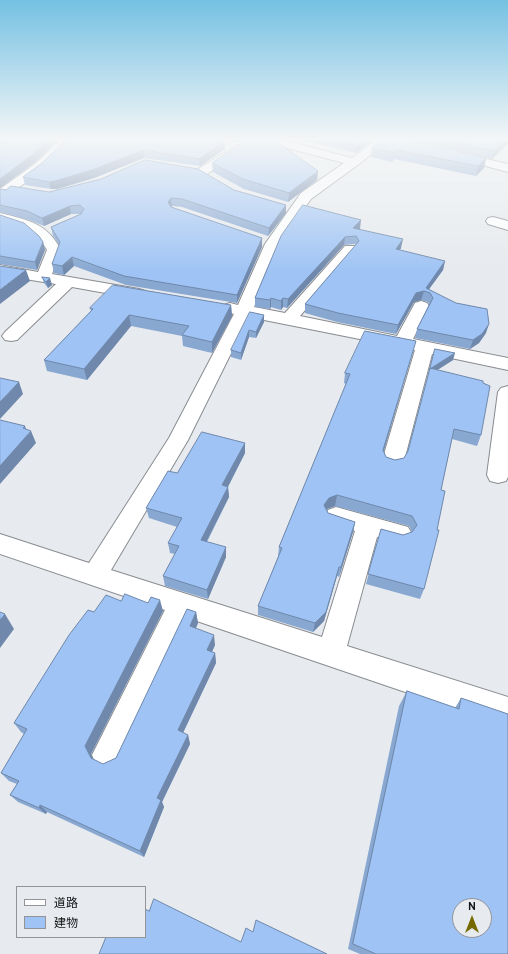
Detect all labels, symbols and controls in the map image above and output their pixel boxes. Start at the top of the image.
legend [16,886,146,938]
text: 道路 [54,896,78,912]
north arrow [452,898,492,938]
text: N [468,900,476,914]
text: 建物 [54,916,78,932]

